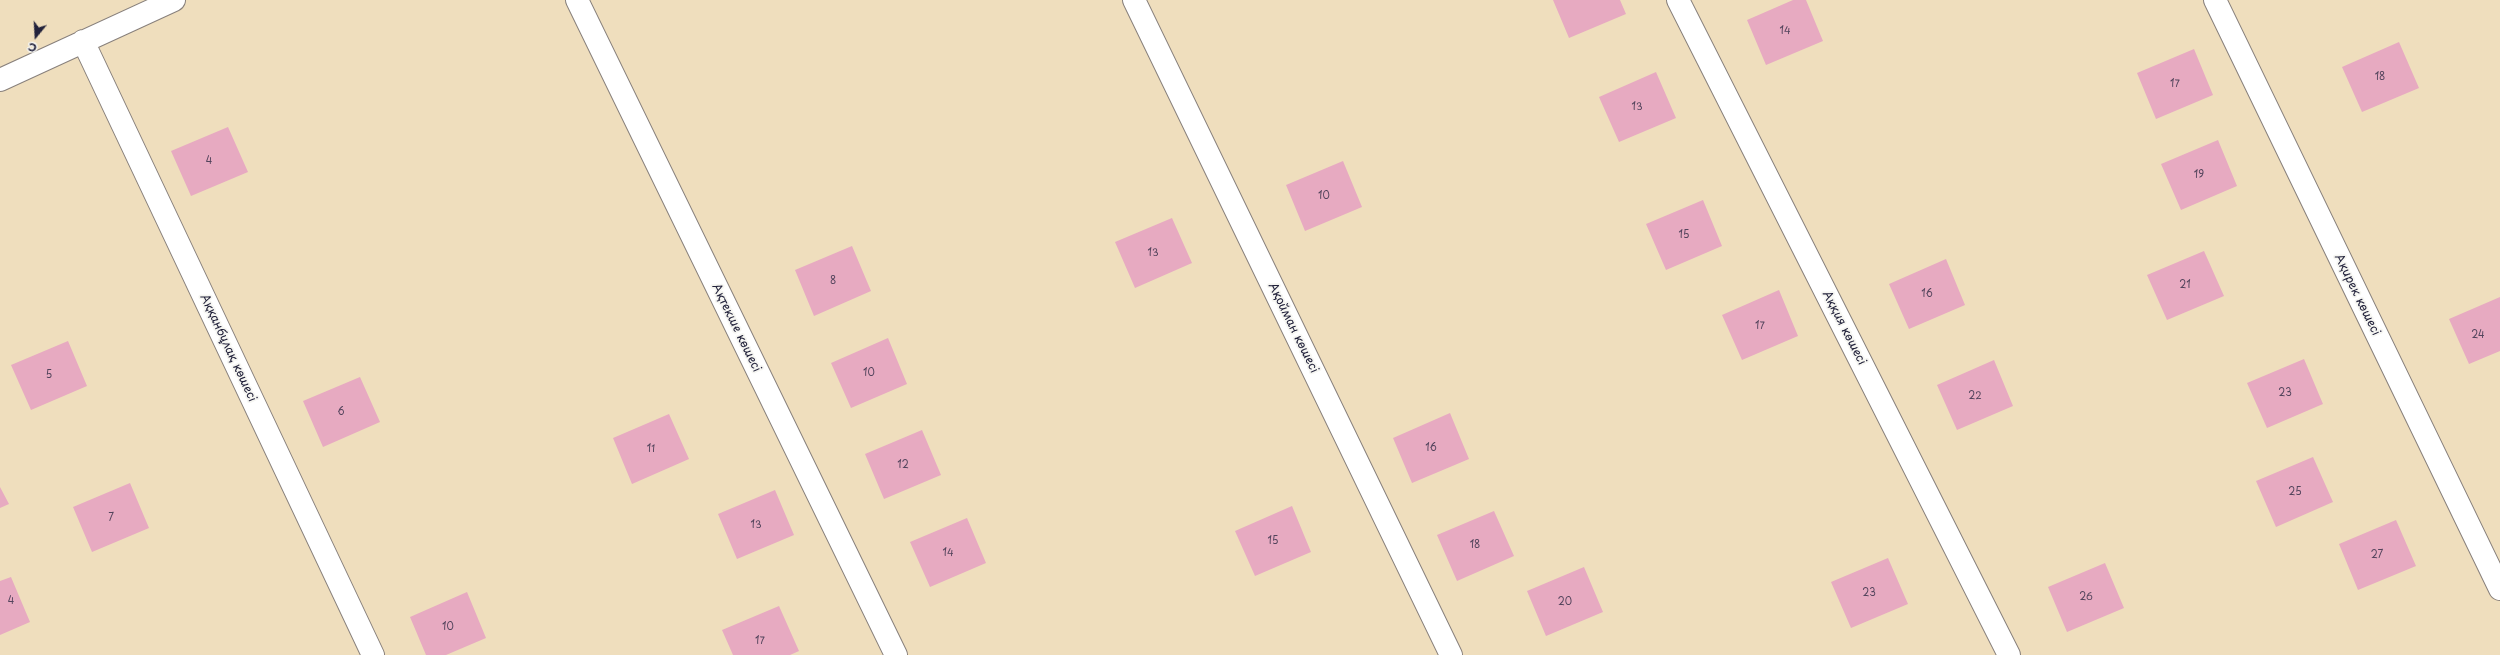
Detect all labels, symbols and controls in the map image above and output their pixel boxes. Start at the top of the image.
north arrow [16,16,56,56]
house number: 14 [1779,25,1791,37]
text: С [26,39,39,57]
house number: 18 [2375,71,2385,83]
house number: 17 [2170,78,2180,90]
house number: 13 [1631,101,1643,113]
house number: 4 [206,155,212,167]
house number: 19 [2194,169,2204,181]
house number: 10 [1318,190,1330,202]
house number: 15 [1679,229,1689,241]
house number: 13 [1147,247,1159,259]
street label: Ақирек көшесі [2331,252,2383,338]
house number: 8 [830,275,836,287]
house number: 21 [2179,279,2191,291]
street label: Ақойман көшесі [1265,281,1321,375]
street label: Ақтекше көшесі [708,282,764,374]
house number: 16 [1921,288,1933,300]
street label: Аққия көшесі [1819,289,1869,367]
street label: Аққанбұлақ көшесі [197,292,259,404]
house number: 17 [1755,320,1765,332]
house number: 24 [2471,329,2485,341]
house number: 10 [863,367,875,379]
house number: 5 [46,369,52,381]
house number: 23 [2278,387,2292,399]
house number: 22 [1968,390,1982,402]
house number: 6 [337,406,345,418]
house number: 16 [1425,442,1437,454]
house number: 11 [647,443,655,455]
house number: 12 [897,459,909,471]
house number: 25 [2288,486,2302,498]
house number: 7 [108,512,114,524]
house number: 13 [750,519,762,531]
house number: 15 [1268,535,1278,547]
house number: 18 [1470,539,1480,551]
house number: 14 [942,547,954,559]
house number: 27 [2371,549,2383,561]
house number: 23 [1862,587,1876,599]
house number: 26 [2079,591,2093,603]
house number: 4 [8,595,14,607]
house number: 20 [1558,596,1572,608]
house number: 10 [442,621,454,633]
house number: 17 [755,635,765,647]

